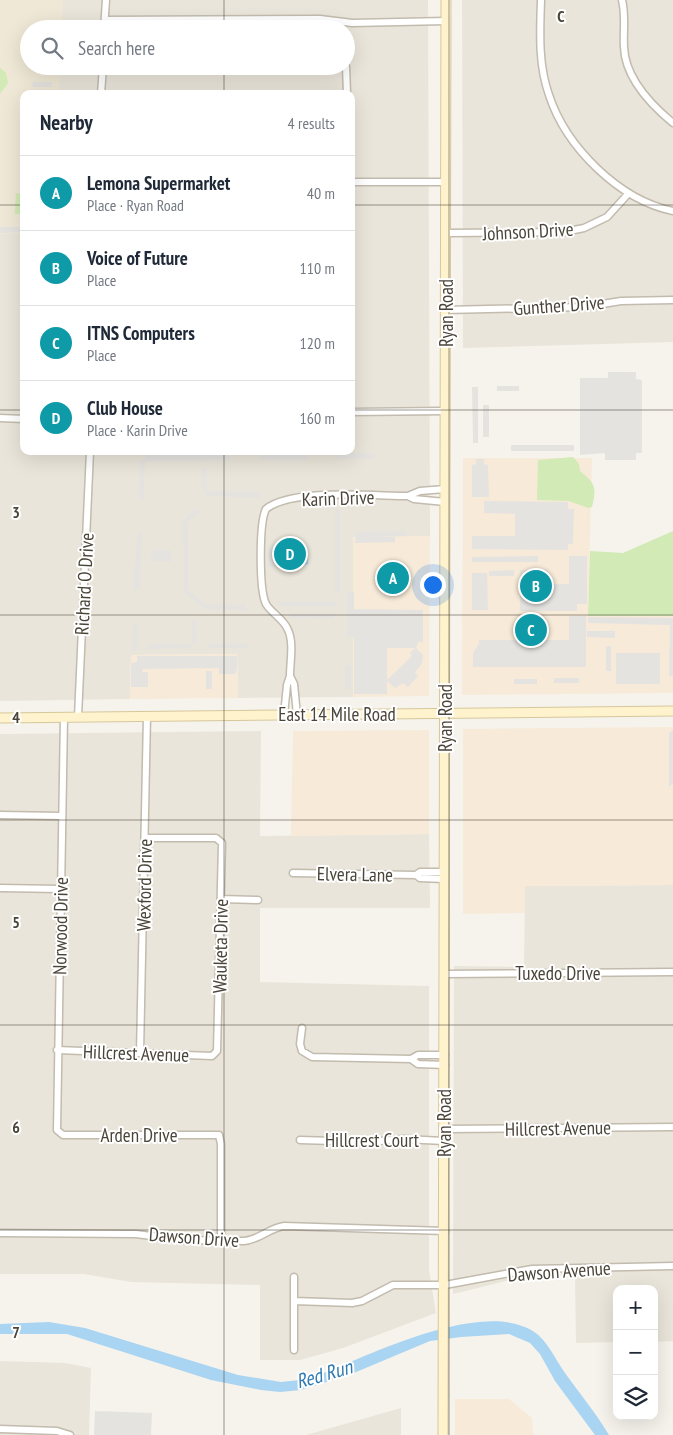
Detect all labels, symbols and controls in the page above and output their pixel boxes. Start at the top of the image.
text: C [557,6,565,26]
search box [20,20,355,75]
icon: search [38,34,66,62]
text: Search here [78,36,155,60]
text: Nearby [40,109,93,136]
text: 4 results [288,113,335,133]
text: Lemona Supermarket [87,171,230,195]
text: A [52,183,60,203]
text: 40 m [307,183,335,203]
text: Place · Ryan Road [87,195,184,215]
street label: Johnson Drive [481,217,574,245]
text: Voice of Future [87,246,188,270]
text: B [52,258,60,278]
text: 110 m [300,258,335,278]
text: Place [87,270,116,290]
street label: Ryan Road [434,279,458,347]
street label: Gunther Drive [513,290,605,320]
text: ITNS Computers [87,321,195,345]
text: C [52,333,60,353]
text: 120 m [300,333,335,353]
text: Place [87,345,116,365]
text: Club House [87,396,163,420]
text: D [52,408,60,428]
text: 160 m [300,408,335,428]
text: Place · Karin Drive [87,420,188,440]
street label: Karin Drive [301,485,375,511]
text: 3 [12,502,20,522]
street label: Richard O Drive [69,532,99,636]
pin: D [274,535,306,573]
pin: A [377,559,409,597]
pin: B [520,567,552,605]
your location [420,572,446,598]
pin: C [515,611,547,649]
street label: Ryan Road [433,684,457,752]
street label: East 14 Mile Road [278,702,396,726]
text: 4 [12,707,20,727]
street label: Wexford Drive [131,838,157,931]
street label: Elvera Lane [317,861,393,887]
street label: Norwood Drive [47,877,73,975]
street label: Wauketa Drive [207,898,233,993]
text: 5 [12,912,20,932]
street label: Tuxedo Drive [515,961,601,985]
street label: Hillcrest Avenue [83,1039,190,1067]
street label: Ryan Road [432,1089,456,1157]
street label: Hillcrest Avenue [505,1115,611,1141]
text: 6 [12,1117,20,1137]
street label: Arden Drive [100,1123,178,1147]
street label: Hillcrest Court [325,1128,420,1152]
street label: Dawson Drive [148,1222,240,1252]
street label: Dawson Avenue [507,1255,612,1287]
map controls [613,1285,658,1420]
button: + [613,1285,658,1330]
text: 7 [12,1322,20,1342]
button: − [613,1330,658,1375]
water label: Red Run [293,1353,356,1394]
button: layers [613,1375,658,1420]

